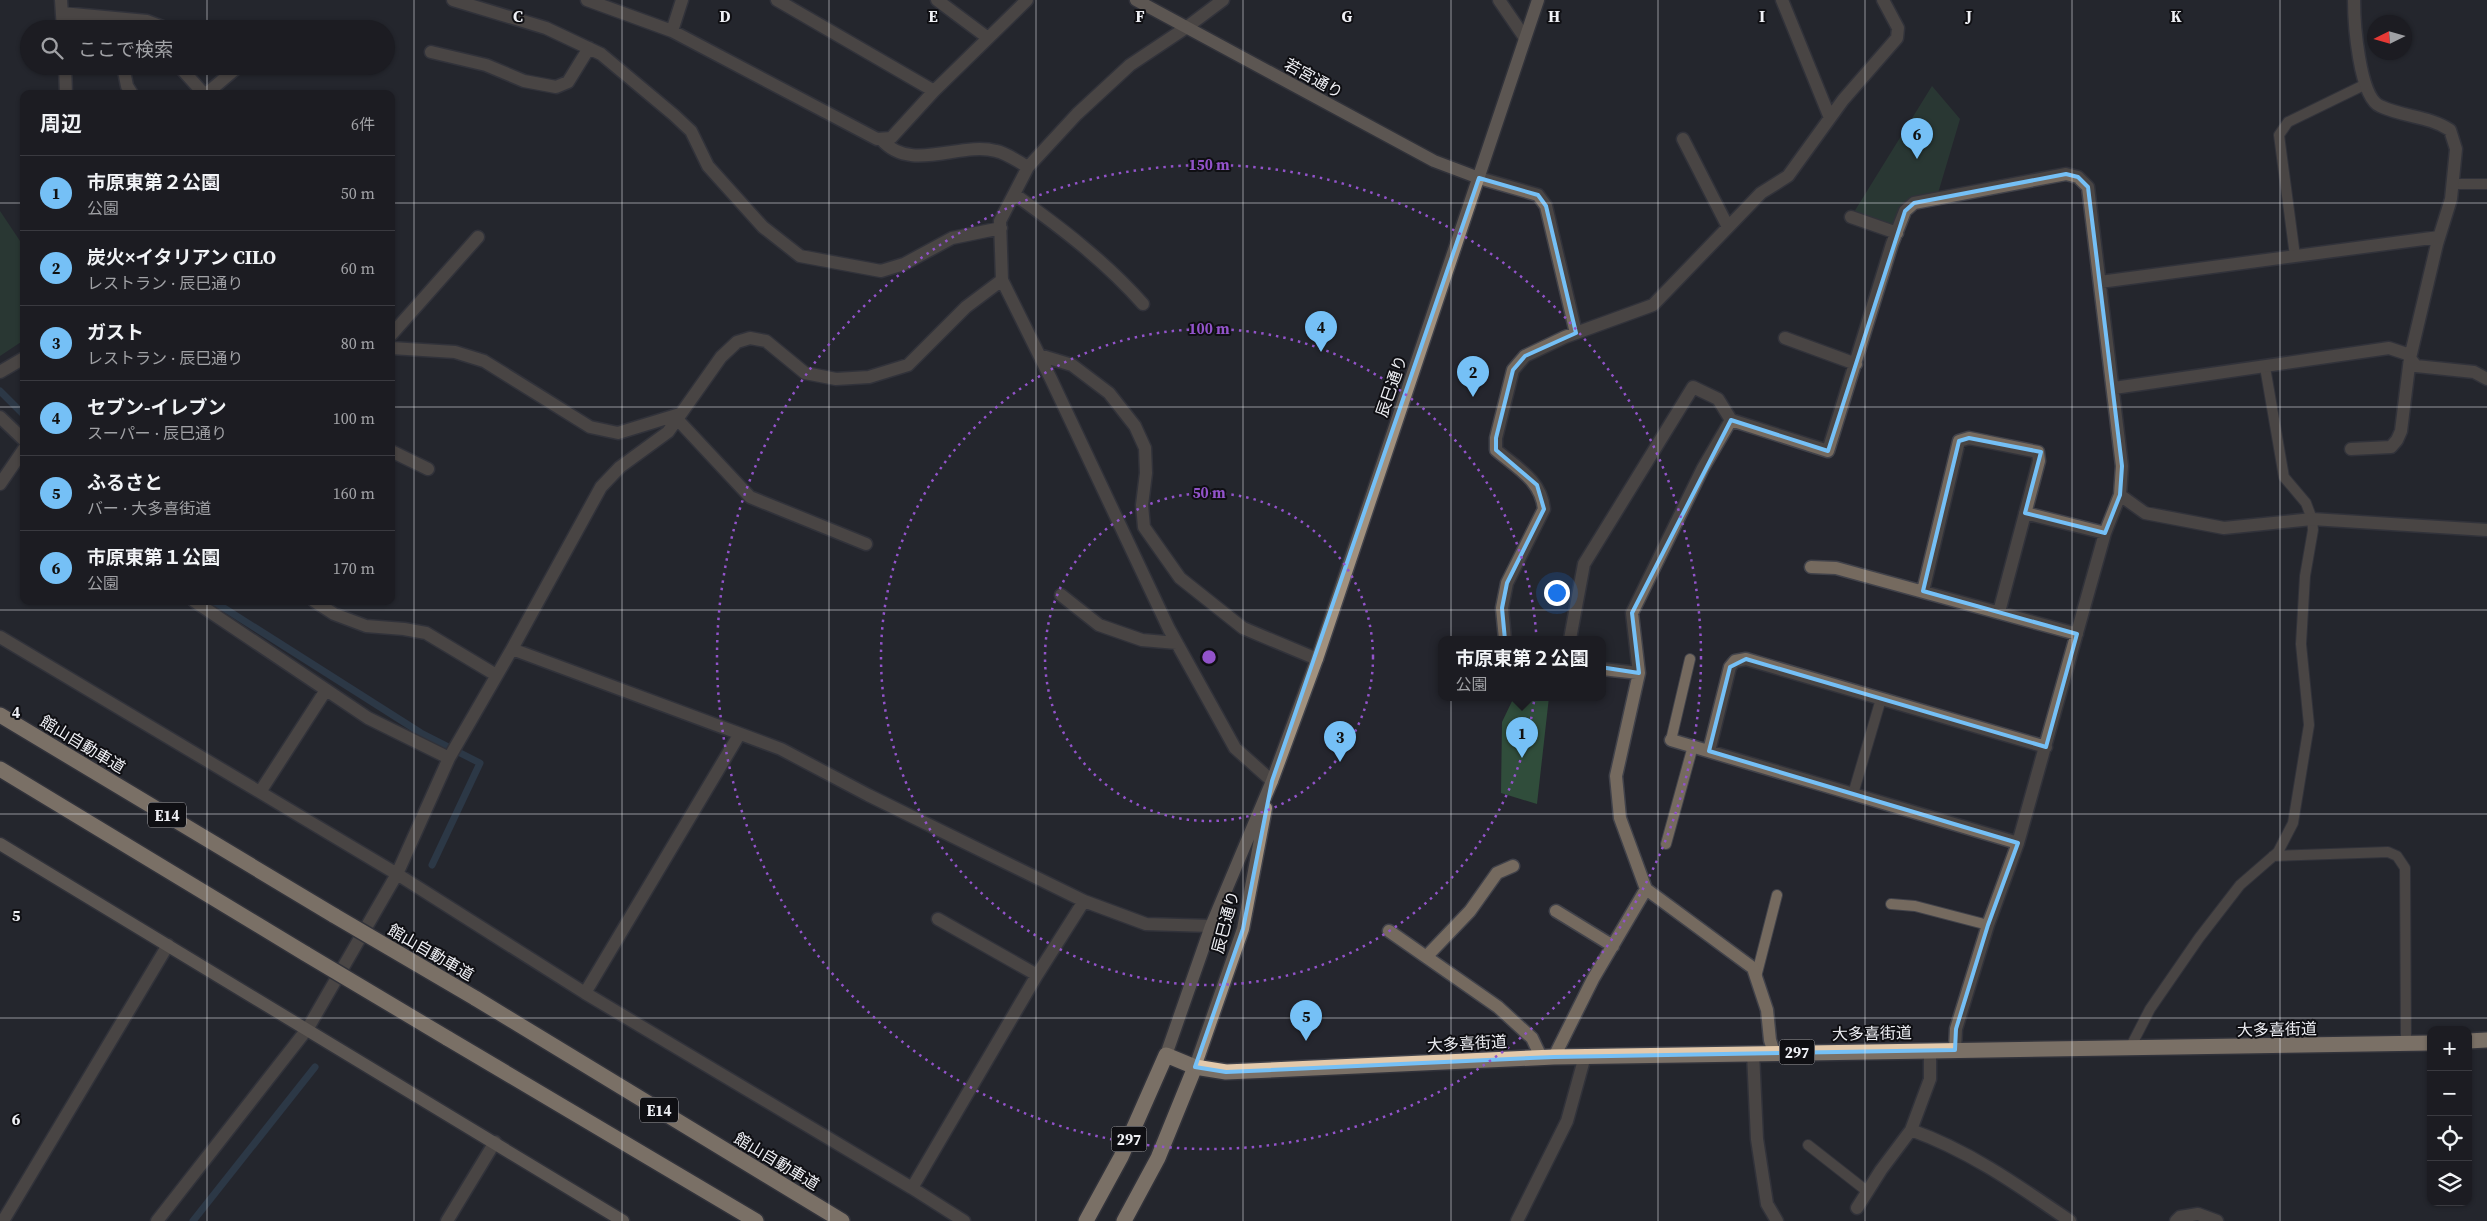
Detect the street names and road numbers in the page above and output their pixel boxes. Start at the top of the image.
street label: 若宮通り [1281,53,1347,103]
street label: 辰巳通り [1370,352,1412,420]
street label: 館山自動車道 [36,710,130,778]
road number: E14 [148,802,186,828]
street label: 辰巳通り [1206,888,1244,956]
street label: 館山自動車道 [384,918,478,986]
street label: 大多喜街道 [2237,1017,2317,1041]
street label: 大多喜街道 [1832,1021,1912,1045]
street label: 大多喜街道 [1426,1030,1508,1056]
road number: 297 [1780,1040,1814,1064]
road number: E14 [640,1098,678,1122]
road number: 297 [1112,1126,1146,1152]
street label: 館山自動車道 [730,1127,824,1195]

